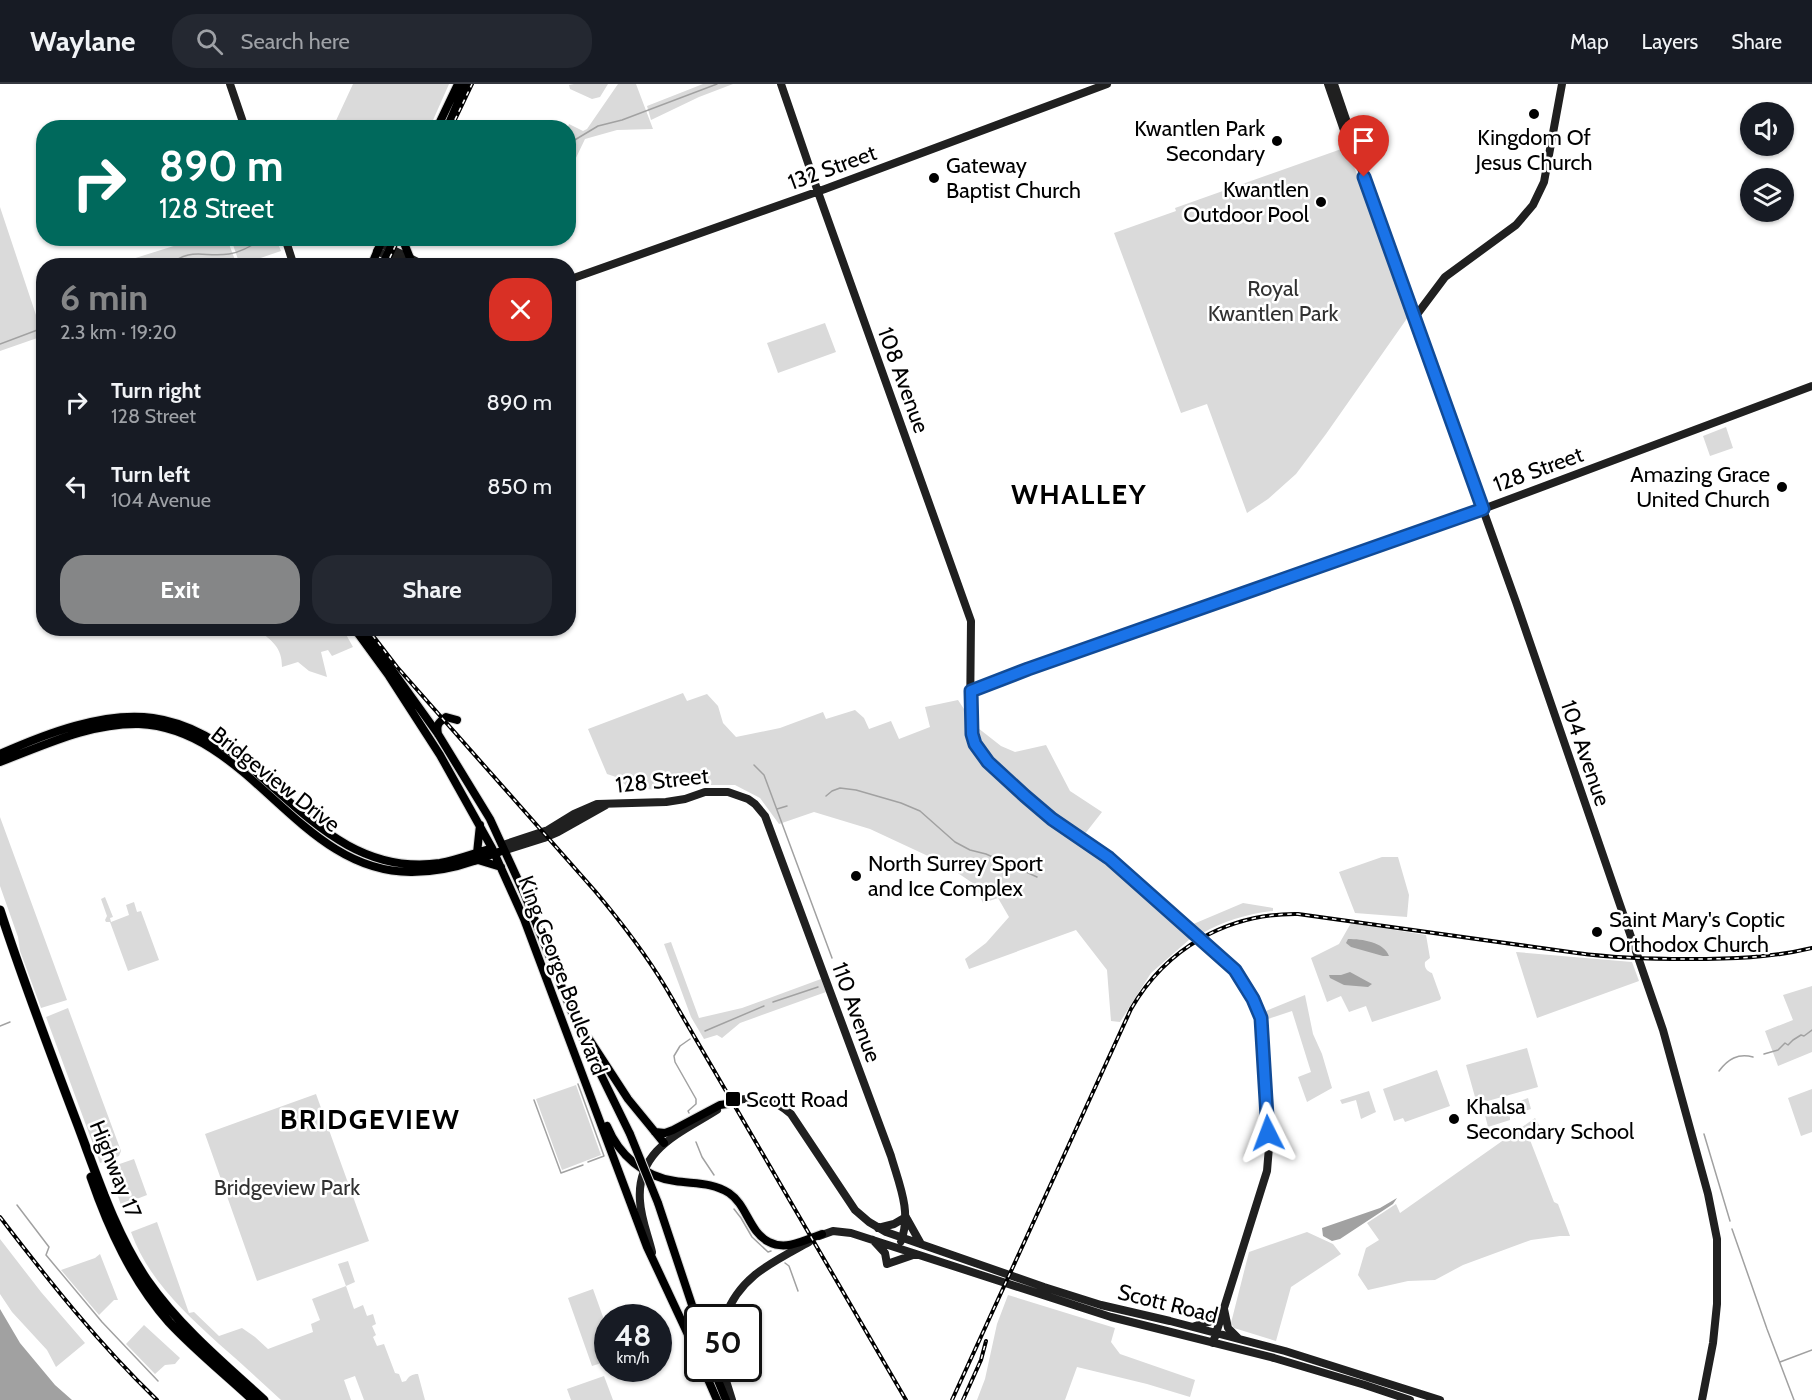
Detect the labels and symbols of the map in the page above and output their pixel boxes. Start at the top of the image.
marker: Kingdom Of Jesus Church [1527,107,1541,121]
place label: Kwantlen Park Secondary [1134,115,1265,167]
pin [1338,115,1389,177]
place label: Kingdom Of Jesus Church [1475,124,1592,176]
marker: Kwantlen Park Secondary [1270,134,1284,148]
street label: 132 Street [784,139,881,196]
place label: Gateway Baptist Church [946,152,1081,204]
marker: Gateway Baptist Church [927,171,941,185]
place label: Kwantlen Outdoor Pool [1183,176,1310,228]
marker: Kwantlen Outdoor Pool [1314,195,1328,209]
park label: Royal Kwantlen Park [1208,275,1338,327]
street label: 108 Avenue [872,324,935,437]
street label: 128 Street [1490,441,1587,498]
place label: Amazing Grace United Church [1630,461,1770,513]
district label: WHALLEY [1011,477,1147,511]
marker: Amazing Grace United Church [1775,480,1789,494]
street label: 104 Avenue [1555,697,1616,810]
street label: Bridgeview Drive [206,721,345,838]
street label: 128 Street [614,762,711,799]
place label: North Surrey Sport and Ice Complex [868,850,1044,902]
marker: North Surrey Sport and Ice Complex [849,869,863,883]
street label: King George Boulevard [512,872,613,1079]
place label: Saint Mary's Coptic Orthodox Church [1609,906,1785,958]
marker: Saint Mary's Coptic Orthodox Church [1590,925,1604,939]
street label: 110 Avenue [826,958,887,1066]
place label: Scott Road [746,1086,848,1113]
marker: Scott Road [724,1090,742,1108]
place label: Khalsa Secondary School [1466,1093,1635,1145]
position arrow [1236,1101,1300,1165]
district label: BRIDGEVIEW [280,1102,460,1136]
marker: Khalsa Secondary School [1447,1112,1461,1126]
street label: Highway 17 [84,1116,147,1222]
park label: Bridgeview Park [214,1174,360,1201]
street label: Scott Road [1115,1278,1221,1329]
speed limit sign: 50 [684,1304,762,1382]

